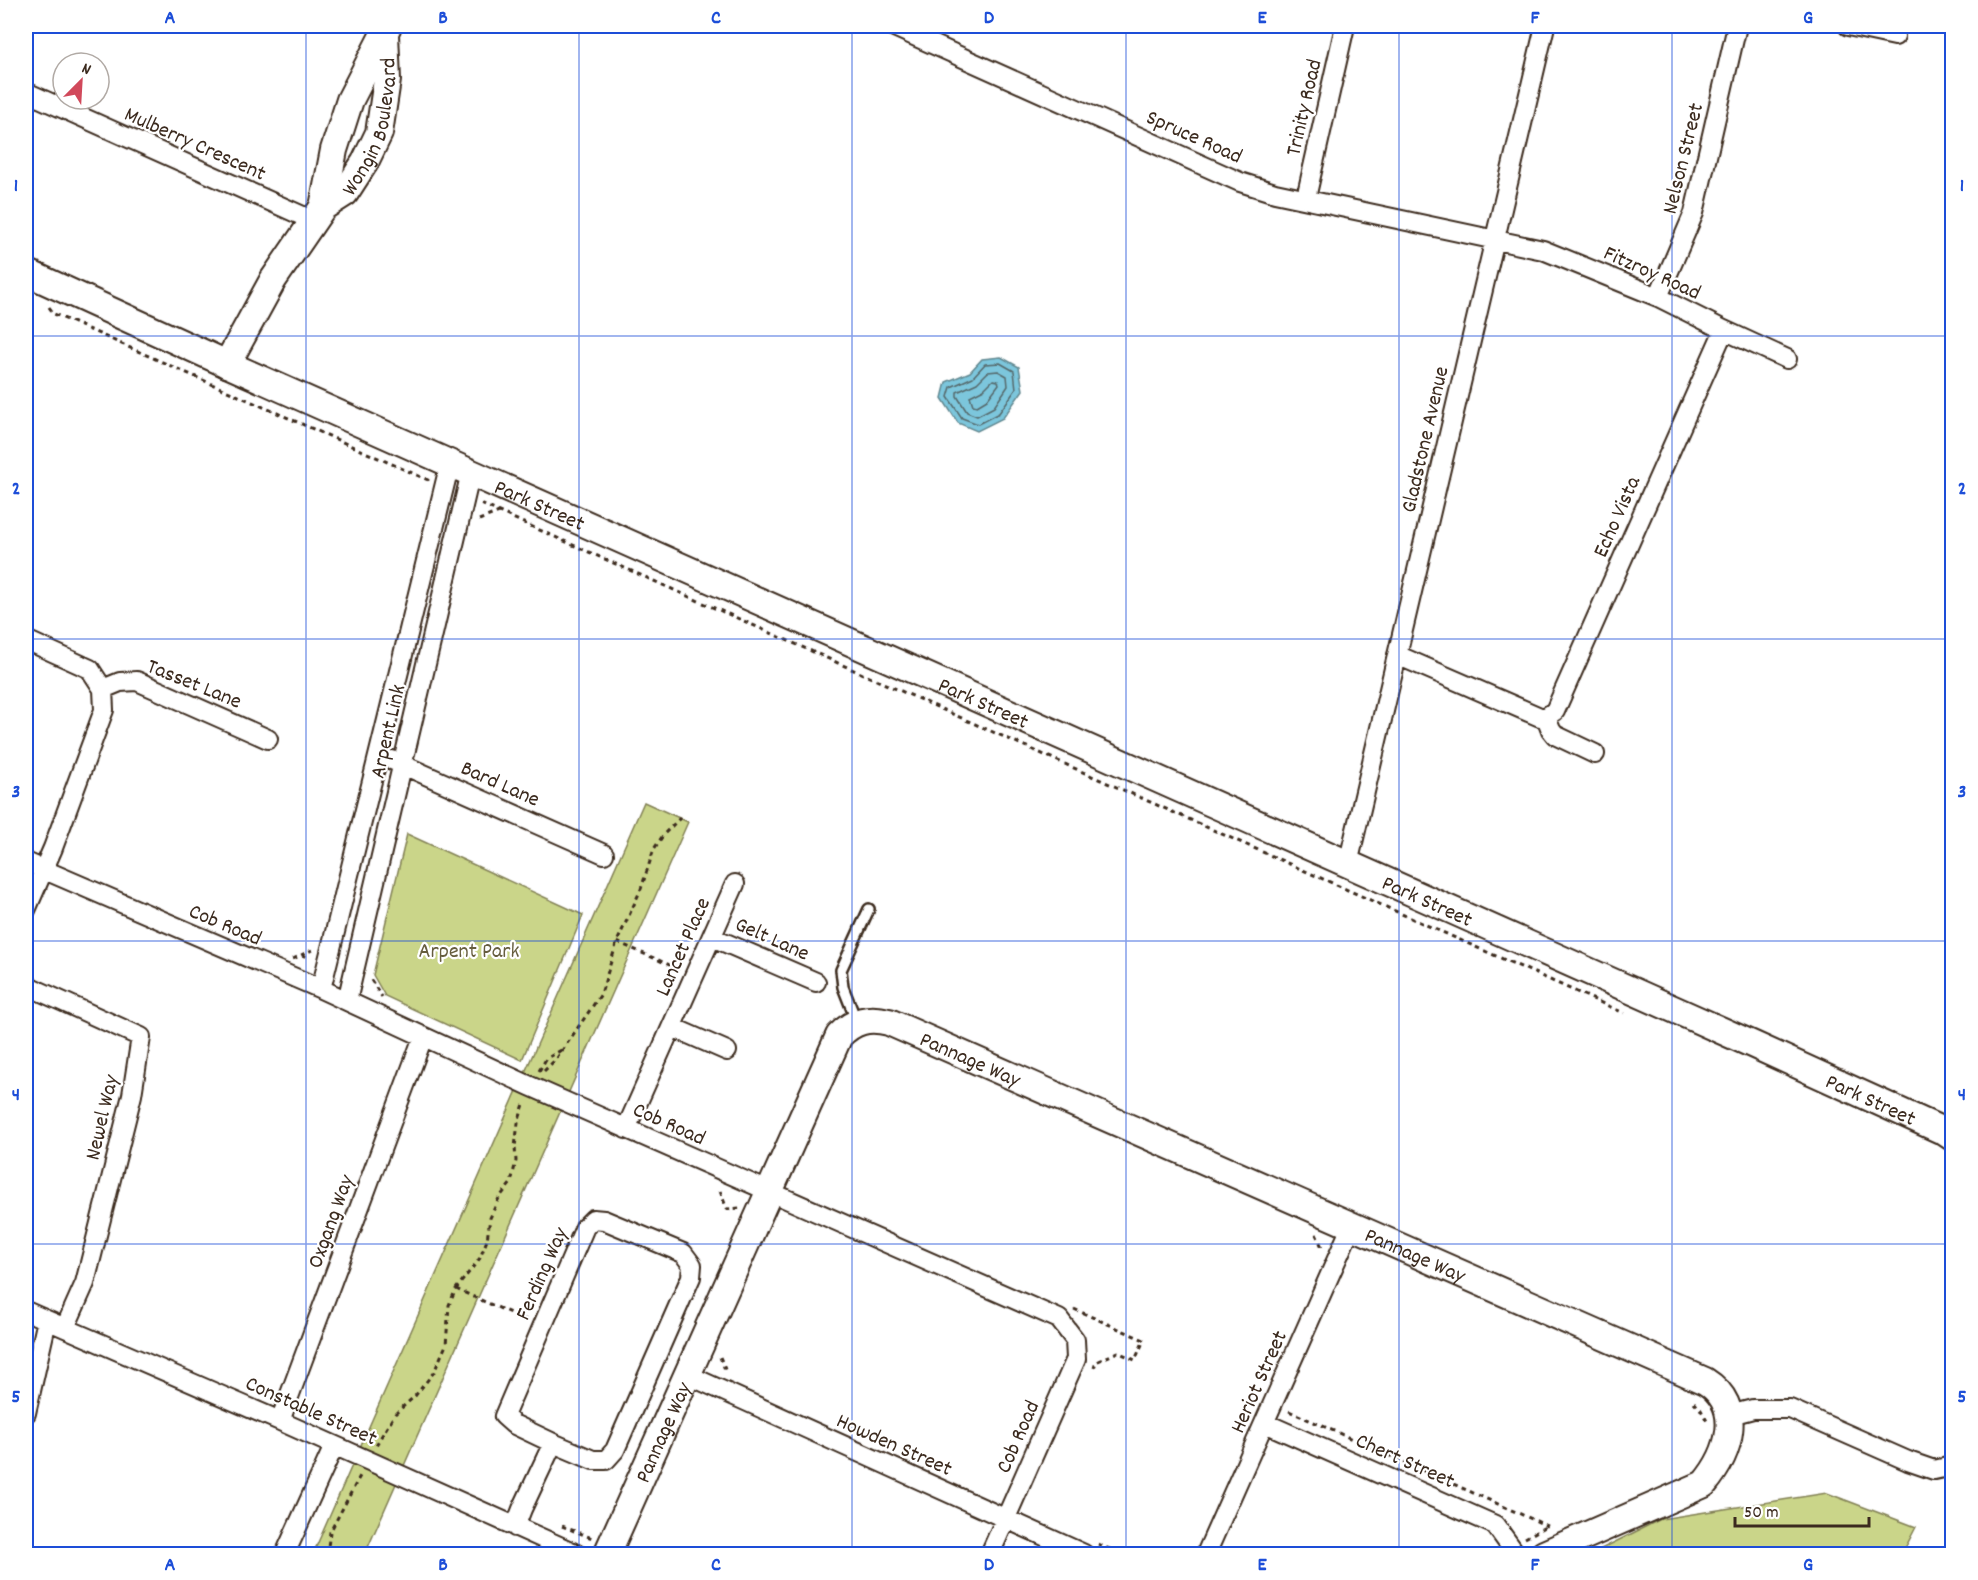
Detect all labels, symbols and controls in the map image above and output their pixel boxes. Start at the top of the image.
text: A [165,5,176,33]
text: B [438,5,448,33]
text: C [711,5,721,33]
text: D [984,5,995,33]
text: E [1257,5,1267,33]
text: F [1531,5,1541,33]
text: G [1803,5,1813,33]
north arrow [51,51,111,111]
street label: Trinity Road [1279,56,1332,159]
text: N [78,57,94,82]
street label: Wongin Boulevard [335,57,406,203]
street label: Mulberry Crescent [119,100,270,190]
street label: Nelson Street [1656,100,1713,218]
street label: Spruce Road [1141,103,1247,173]
text: 1 [14,173,18,201]
text: 1 [1960,173,1964,201]
street label: Fitzroy Road [1598,239,1705,309]
street label: Gladstone Avenue [1395,364,1458,516]
street label: Echo Vista [1587,471,1650,563]
street label: Park Street [489,473,589,541]
text: 2 [12,476,20,504]
text: 2 [1958,476,1966,504]
street label: Tasset Lane [142,652,246,718]
street label: Park Street [932,671,1033,739]
street label: Arpent Link [364,682,415,782]
street label: Bard Lane [455,754,544,816]
text: 3 [12,779,20,807]
text: 3 [1958,779,1966,807]
street label: Park Street [1376,869,1477,937]
street label: Lancet Place [649,893,720,1002]
street label: Cob Road [183,897,266,955]
street label: Gelt Lane [729,910,814,970]
park label: Arpent Park [419,937,519,968]
street label: Pannage Way [914,1025,1026,1097]
street label: Park Street [1820,1068,1920,1136]
street label: Newel Way [79,1071,128,1163]
text: 4 [12,1082,20,1110]
text: 4 [1958,1082,1966,1110]
street label: Cob Road [627,1096,710,1155]
street label: Oxgang Way [301,1170,364,1273]
street label: Pannage Way [1359,1221,1471,1293]
street label: Ferding Way [509,1222,578,1326]
street label: Heriot Street [1224,1326,1297,1439]
street label: Constable Street [240,1369,381,1455]
street label: Pannage Way [629,1377,701,1488]
text: 5 [11,1384,21,1412]
text: 5 [1957,1384,1967,1412]
street label: Cob Road [990,1396,1049,1479]
street label: Howden Street [831,1407,956,1486]
street label: Chert Street [1350,1427,1459,1498]
scale bar [1735,1490,1868,1528]
text: 50 m [1744,1501,1779,1526]
text: A [165,1552,176,1580]
text: B [438,1552,448,1580]
text: C [711,1552,721,1580]
text: D [984,1552,995,1580]
text: E [1257,1552,1267,1580]
text: F [1531,1552,1541,1580]
text: G [1803,1552,1813,1580]

